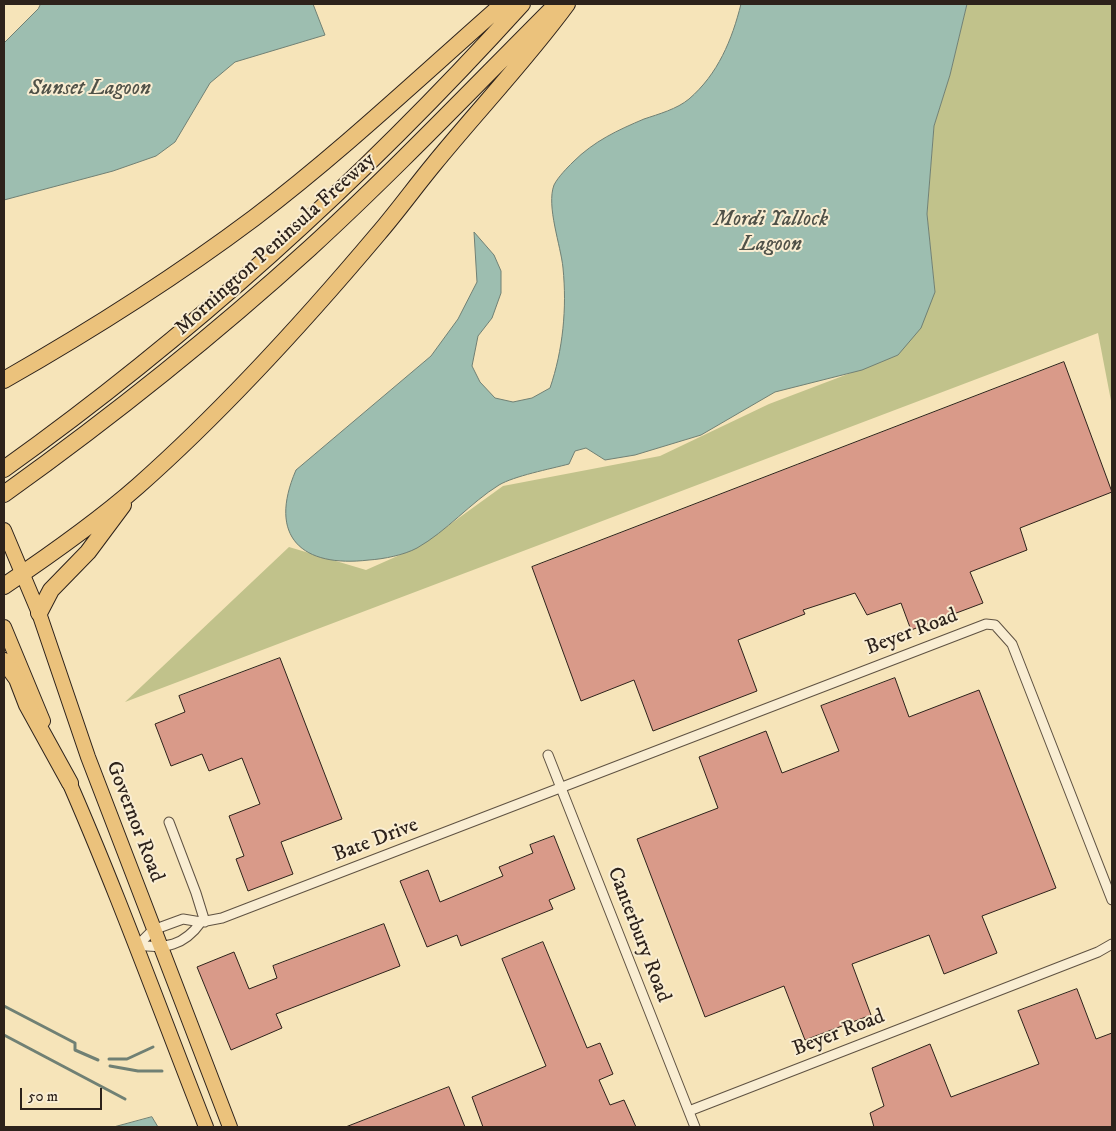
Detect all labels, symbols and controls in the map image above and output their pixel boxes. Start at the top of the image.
water label: Sunset Lagoon [29,76,151,102]
street label: Mornington Peninsula Freeway [171,148,381,342]
water label: Mordi Yallock Lagoon [714,207,828,258]
street label: Beyer Road [862,604,962,662]
street label: Governor Road [99,758,169,886]
street label: Bate Drive [330,813,422,869]
street label: Canterbury Road [601,864,675,1006]
street label: Beyer Road [789,1005,889,1063]
scale bar [22,1078,105,1110]
text: 50 m [28,1087,58,1106]

